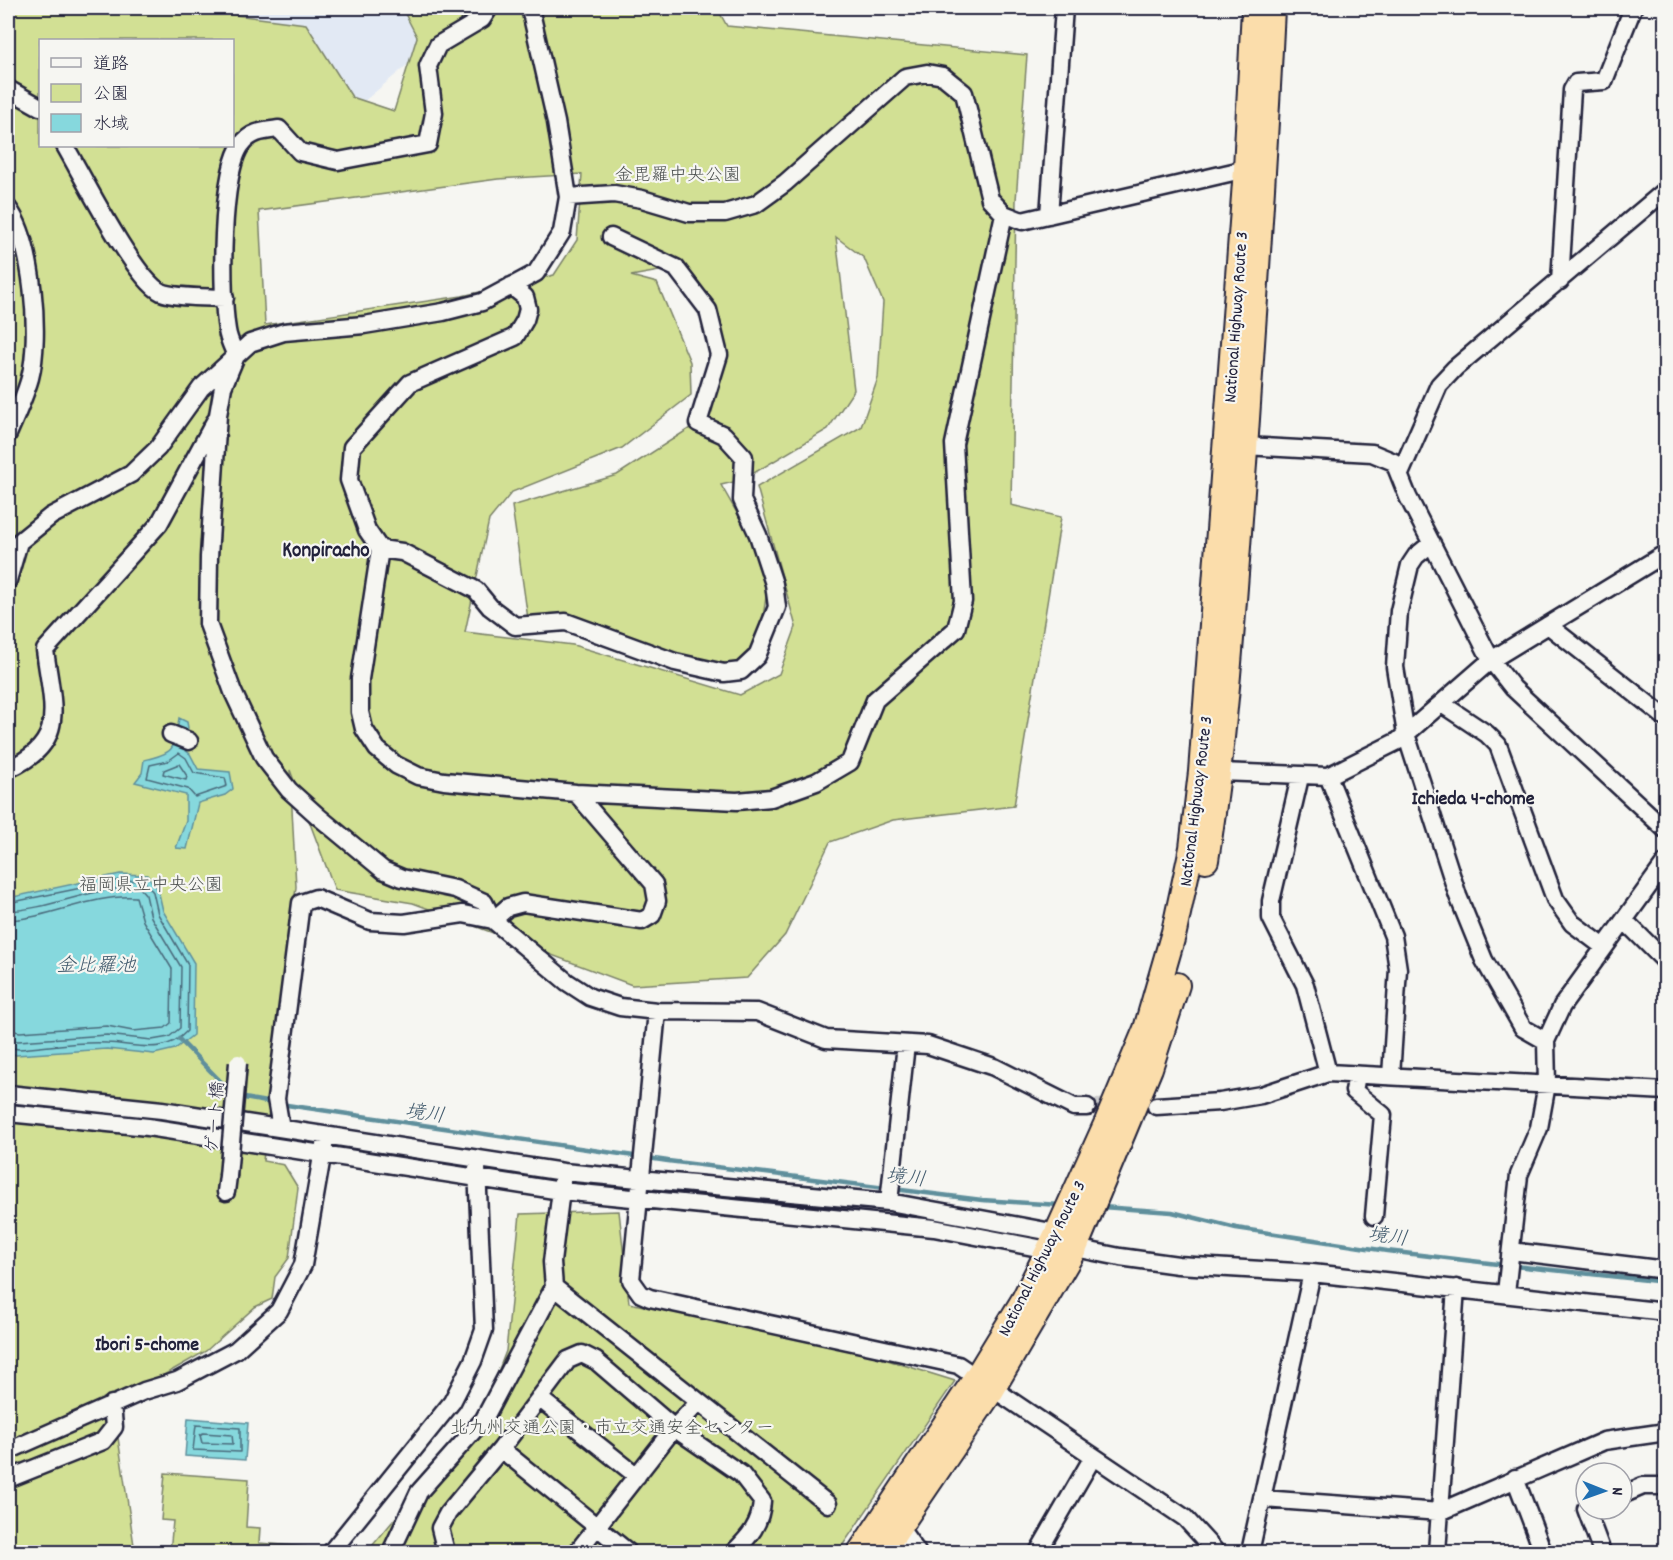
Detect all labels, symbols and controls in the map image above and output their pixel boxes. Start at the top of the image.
legend [39,39,234,147]
text: 道路 [93,53,129,78]
text: 公園 [93,83,129,108]
text: 水域 [93,113,129,138]
park label: 金毘羅中央公園 [615,164,741,189]
street label: National Highway Route 3 [1219,231,1256,404]
district label: Konpiracho [282,537,370,567]
street label: National Highway Route 3 [1175,715,1220,888]
district label: Ichieda 4-chome [1412,786,1535,814]
park label: 福岡県立中央公園 [79,874,223,899]
water label: 金比羅池 [56,953,137,981]
street label: ゲート橋 [201,1080,232,1154]
water label: 境川 [403,1098,446,1132]
water label: 境川 [884,1163,927,1195]
street label: National Highway Route 3 [993,1177,1093,1341]
water label: 境川 [1366,1221,1409,1255]
district label: Ibori 5-chome [95,1332,199,1360]
park label: 北九州交通公園・市立交通安全センター [450,1417,774,1442]
north arrow [1574,1461,1634,1521]
text: N [1605,1487,1628,1495]

